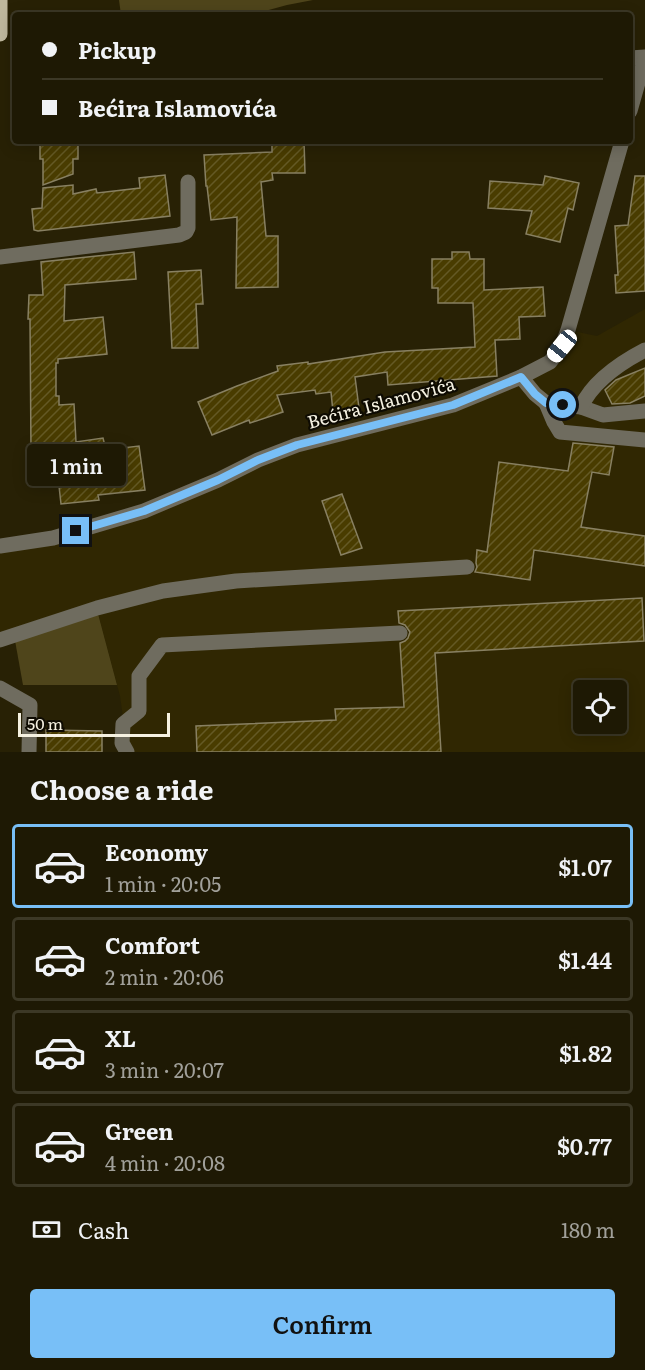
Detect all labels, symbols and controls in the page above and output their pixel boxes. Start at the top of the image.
text: Pickup [78,33,156,66]
text: Bećira Islamovića [78,91,277,124]
car [544,326,580,366]
street label: Bećira Islamovića [304,369,458,435]
route start [549,391,576,418]
callout: 1 min [26,444,125,486]
text: 1 min [50,450,103,480]
route end [62,517,89,544]
map controls [573,680,627,734]
button: locate [573,680,627,734]
scale bar [18,710,170,738]
text: 50 m [27,711,63,735]
text: Choose a ride [30,768,213,808]
text: Economy [105,835,208,868]
icon: car [33,839,87,893]
text: $1.07 [558,850,612,883]
text: 1 min · 20:05 [105,868,221,898]
text: Comfort [105,928,200,961]
icon: car [33,932,87,986]
text: $1.44 [558,943,612,976]
text: 2 min · 20:06 [105,961,224,991]
text: XL [105,1021,136,1054]
icon: car [33,1025,87,1079]
text: $1.82 [559,1036,612,1069]
text: 3 min · 20:07 [105,1054,224,1084]
text: Green [105,1114,174,1147]
icon: car [33,1118,87,1172]
text: $0.77 [557,1129,612,1162]
text: 4 min · 20:08 [105,1147,225,1177]
icon: cash [30,1213,63,1246]
text: Cash [78,1213,129,1246]
text: 180 m [561,1214,615,1244]
button: Confirm [30,1289,615,1358]

